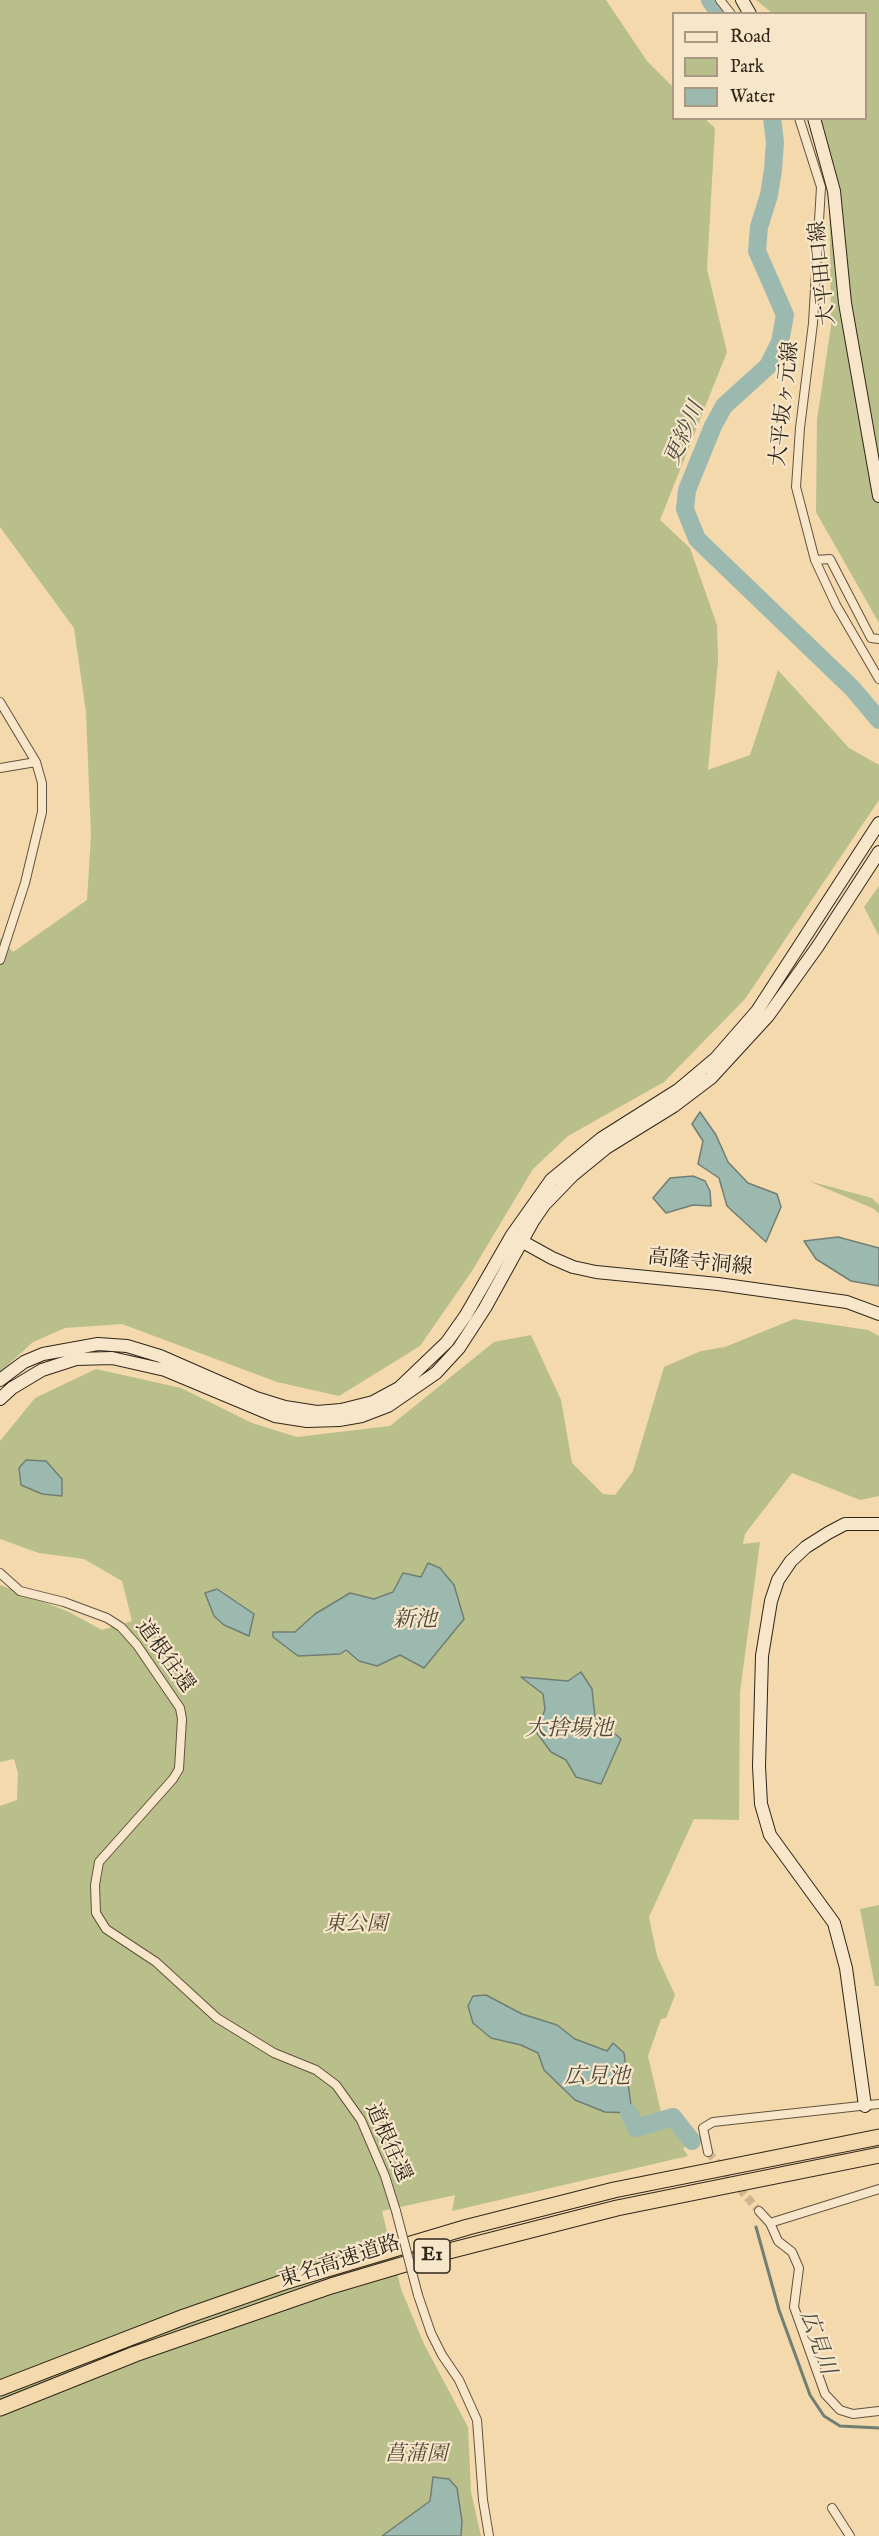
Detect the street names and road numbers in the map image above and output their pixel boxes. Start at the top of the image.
street label: 大平田口線 [806,219,842,327]
street label: 大平坂ヶ元線 [767,340,805,468]
street label: 高隆寺洞線 [646,1246,754,1282]
street label: 道根往還 [129,1616,199,1698]
street label: 道根往還 [358,2100,416,2186]
street label: 東名高速道路 [276,2232,404,2294]
road number: E1 [414,2239,450,2273]

